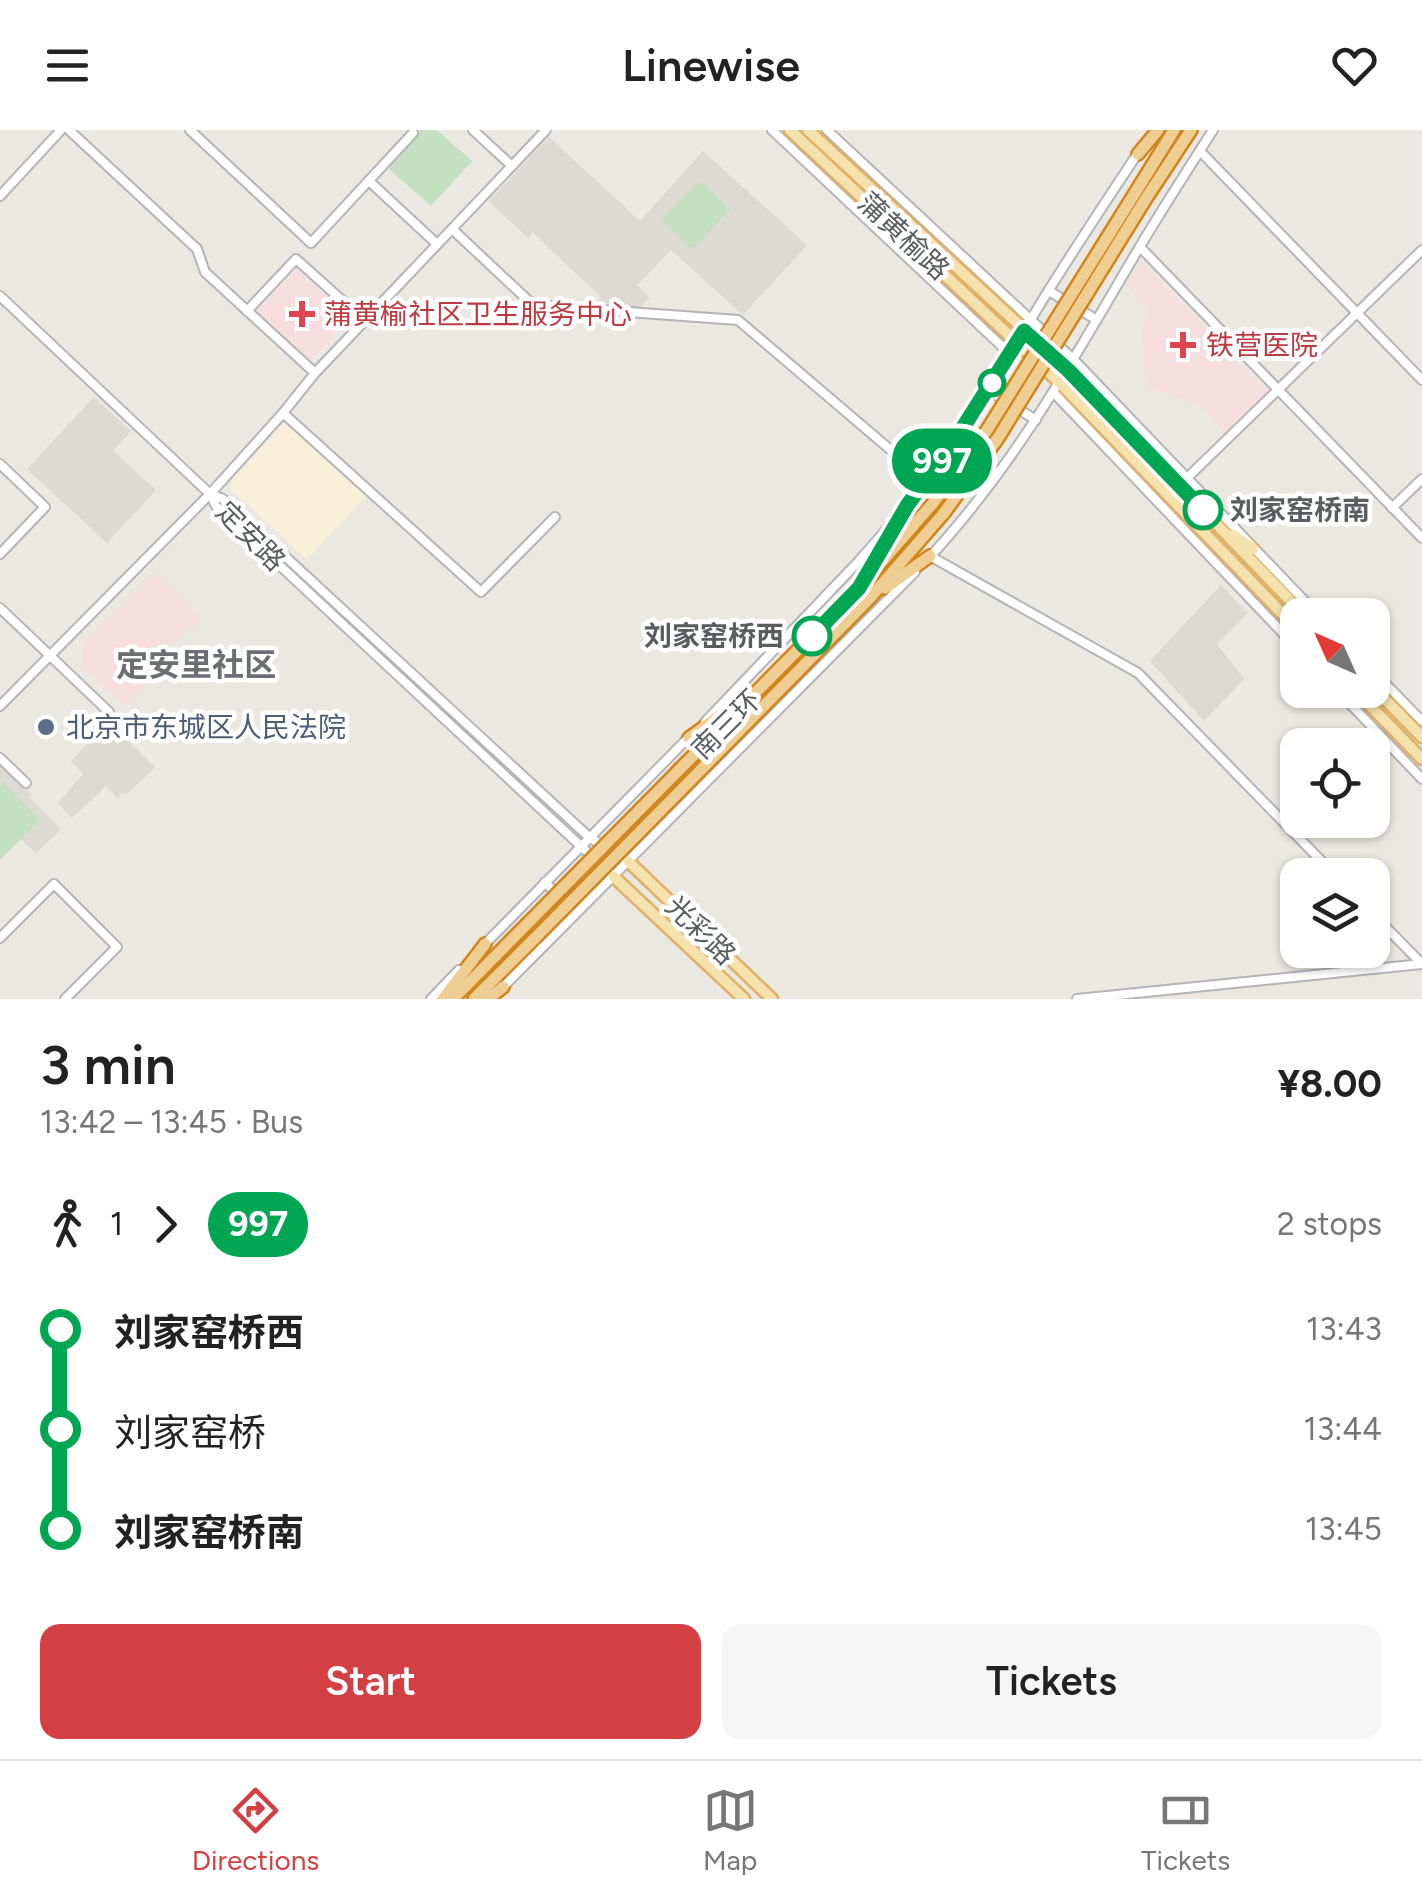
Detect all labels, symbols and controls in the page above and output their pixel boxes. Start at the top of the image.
icon: menu [40,38,95,93]
text: Linewise [622,38,800,92]
icon: heart [1327,38,1382,93]
street label: 蒲黄榆路 [851,185,957,287]
place label: 蒲黄榆社区卫生服务中心 [324,297,632,331]
marker: 蒲黄榆社区卫生服务中心 [289,301,315,327]
place label: 铁营医院 [1206,328,1318,362]
marker: 铁营医院 [1170,332,1196,358]
unlabelled marker [979,370,1005,396]
line badge: 997 [884,428,1000,494]
text: 997 [912,440,972,482]
marker: 刘家窑桥南 [1184,491,1222,529]
place label: 刘家窑桥南 [1230,493,1370,527]
street label: 定安路 [209,494,293,578]
north arrow [1280,598,1390,708]
map controls [1280,598,1390,968]
marker: 刘家窑桥西 [793,617,831,655]
place label: 刘家窑桥西 [644,619,784,653]
district label: 定安里社区 [116,646,276,684]
street label: 南三环 [684,682,768,766]
place label: 北京市东城区人民法院 [66,710,346,744]
marker: 北京市东城区人民法院 [35,716,57,738]
button: locate [1280,728,1390,838]
button: layers [1280,858,1390,968]
street label: 光彩路 [659,889,743,971]
text: 3 min [40,1032,176,1098]
text: ¥8.00 [1277,1061,1382,1107]
text: 13:42 – 13:45 · Bus [40,1103,303,1141]
icon: walk [40,1197,95,1252]
icon: forward [138,1197,193,1252]
text: 997 [228,1203,288,1245]
text: 1 [110,1205,123,1243]
text: 2 stops [1277,1205,1382,1243]
text: 刘家窑桥西 [114,1310,304,1356]
text: 13:43 [1306,1310,1382,1348]
text: 刘家窑桥 [114,1410,266,1456]
text: 13:44 [1304,1410,1382,1448]
text: 刘家窑桥南 [114,1510,304,1556]
text: 13:45 [1305,1510,1382,1548]
button: Start [40,1624,701,1739]
button: Tickets [721,1624,1382,1739]
tab: Directions [192,1783,319,1877]
tab: Map [703,1783,758,1877]
tab: Tickets [1141,1783,1230,1877]

